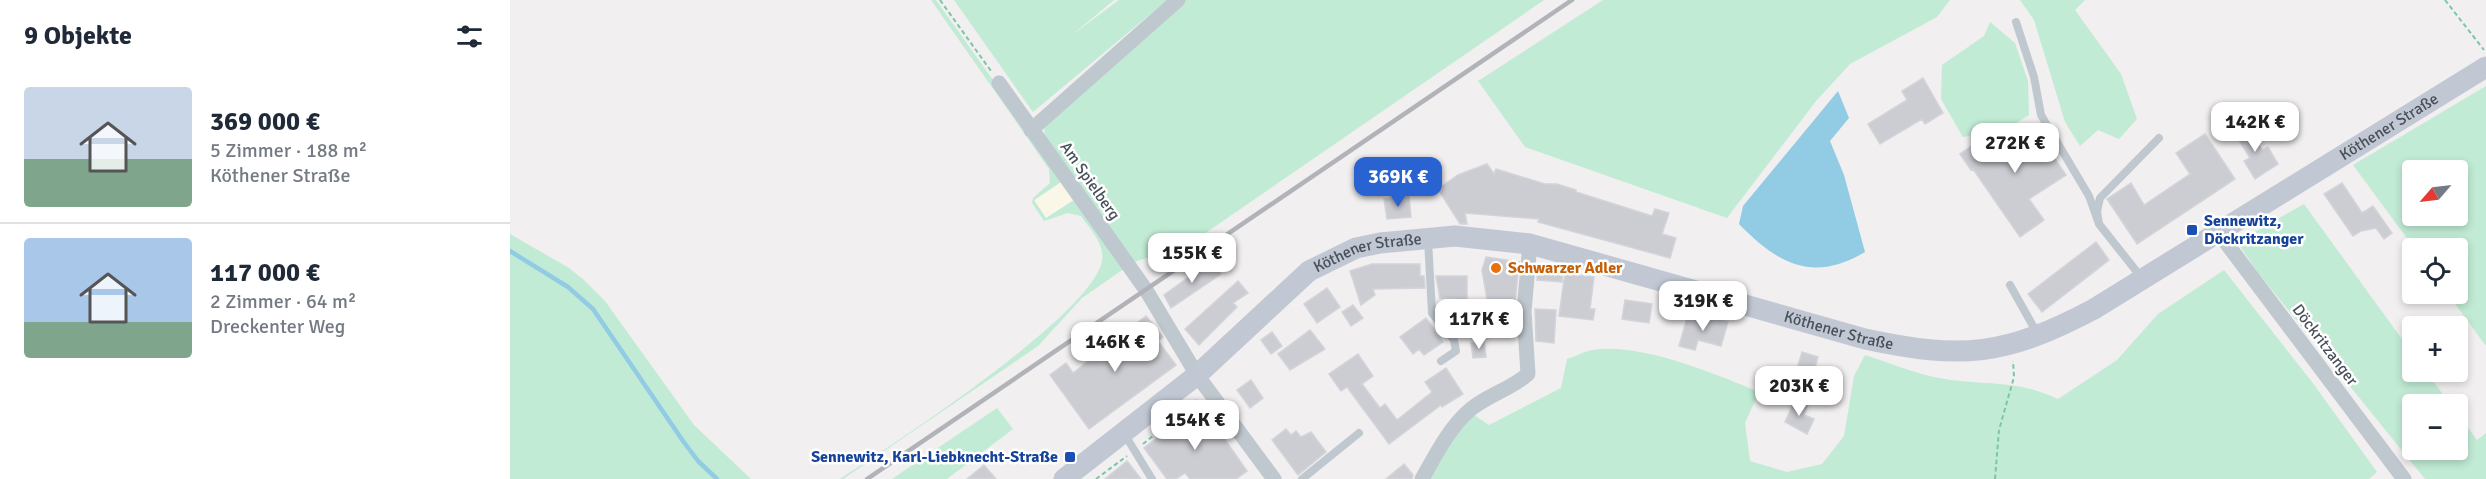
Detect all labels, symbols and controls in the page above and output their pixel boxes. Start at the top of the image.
text: 9 Objekte [24,20,132,52]
icon: filters [453,20,486,53]
street label: Köthener Straße [2336,89,2442,165]
pin: 142K € [2206,102,2304,153]
text: 369 000 € [210,106,320,138]
text: 142K € [2225,109,2285,134]
icon: home [72,111,144,183]
pin: 272K € [1966,123,2064,174]
text: 272K € [1985,130,2045,155]
text: 5 Zimmer · 188 m² [210,138,367,163]
street label: Am Spielberg [1056,138,1124,224]
pin: 369K € [1349,157,1447,208]
north arrow [2402,160,2468,226]
map controls [2402,160,2468,460]
text: Köthener Straße [210,163,350,188]
text: 369K € [1368,164,1428,189]
place label: Sennewitz, Döckritzanger [2204,211,2304,249]
marker: Sennewitz, Döckritzanger [2185,223,2199,237]
street label: Köthener Straße [1310,229,1422,277]
pin: 155K € [1143,233,1241,284]
button: locate [2402,238,2468,304]
text: 155K € [1162,240,1222,265]
text: 117 000 € [210,257,320,289]
place label: Schwarzer Adler [1508,258,1623,278]
marker: Schwarzer Adler [1489,261,1503,275]
icon: home [72,262,144,334]
pin: 319K € [1654,281,1752,332]
text: 319K € [1673,288,1733,313]
text: 2 Zimmer · 64 m² [210,289,356,314]
pin: 117K € [1430,299,1528,350]
street label: Döckritzanger [2288,300,2362,390]
text: 117K € [1449,306,1509,331]
street label: Köthener Straße [1782,307,1895,354]
text: Dreckenter Weg [210,314,345,339]
button: + [2402,316,2468,382]
pin: 146K € [1066,322,1164,373]
text: 146K € [1085,329,1145,354]
pin: 203K € [1750,366,1848,417]
text: 203K € [1769,373,1829,398]
button: − [2402,394,2468,460]
pin: 154K € [1146,400,1244,451]
text: 154K € [1165,407,1225,432]
place label: Sennewitz, Karl-Liebknecht-Straße [811,447,1058,467]
marker: Sennewitz, Karl-Liebknecht-Straße [1063,450,1077,464]

